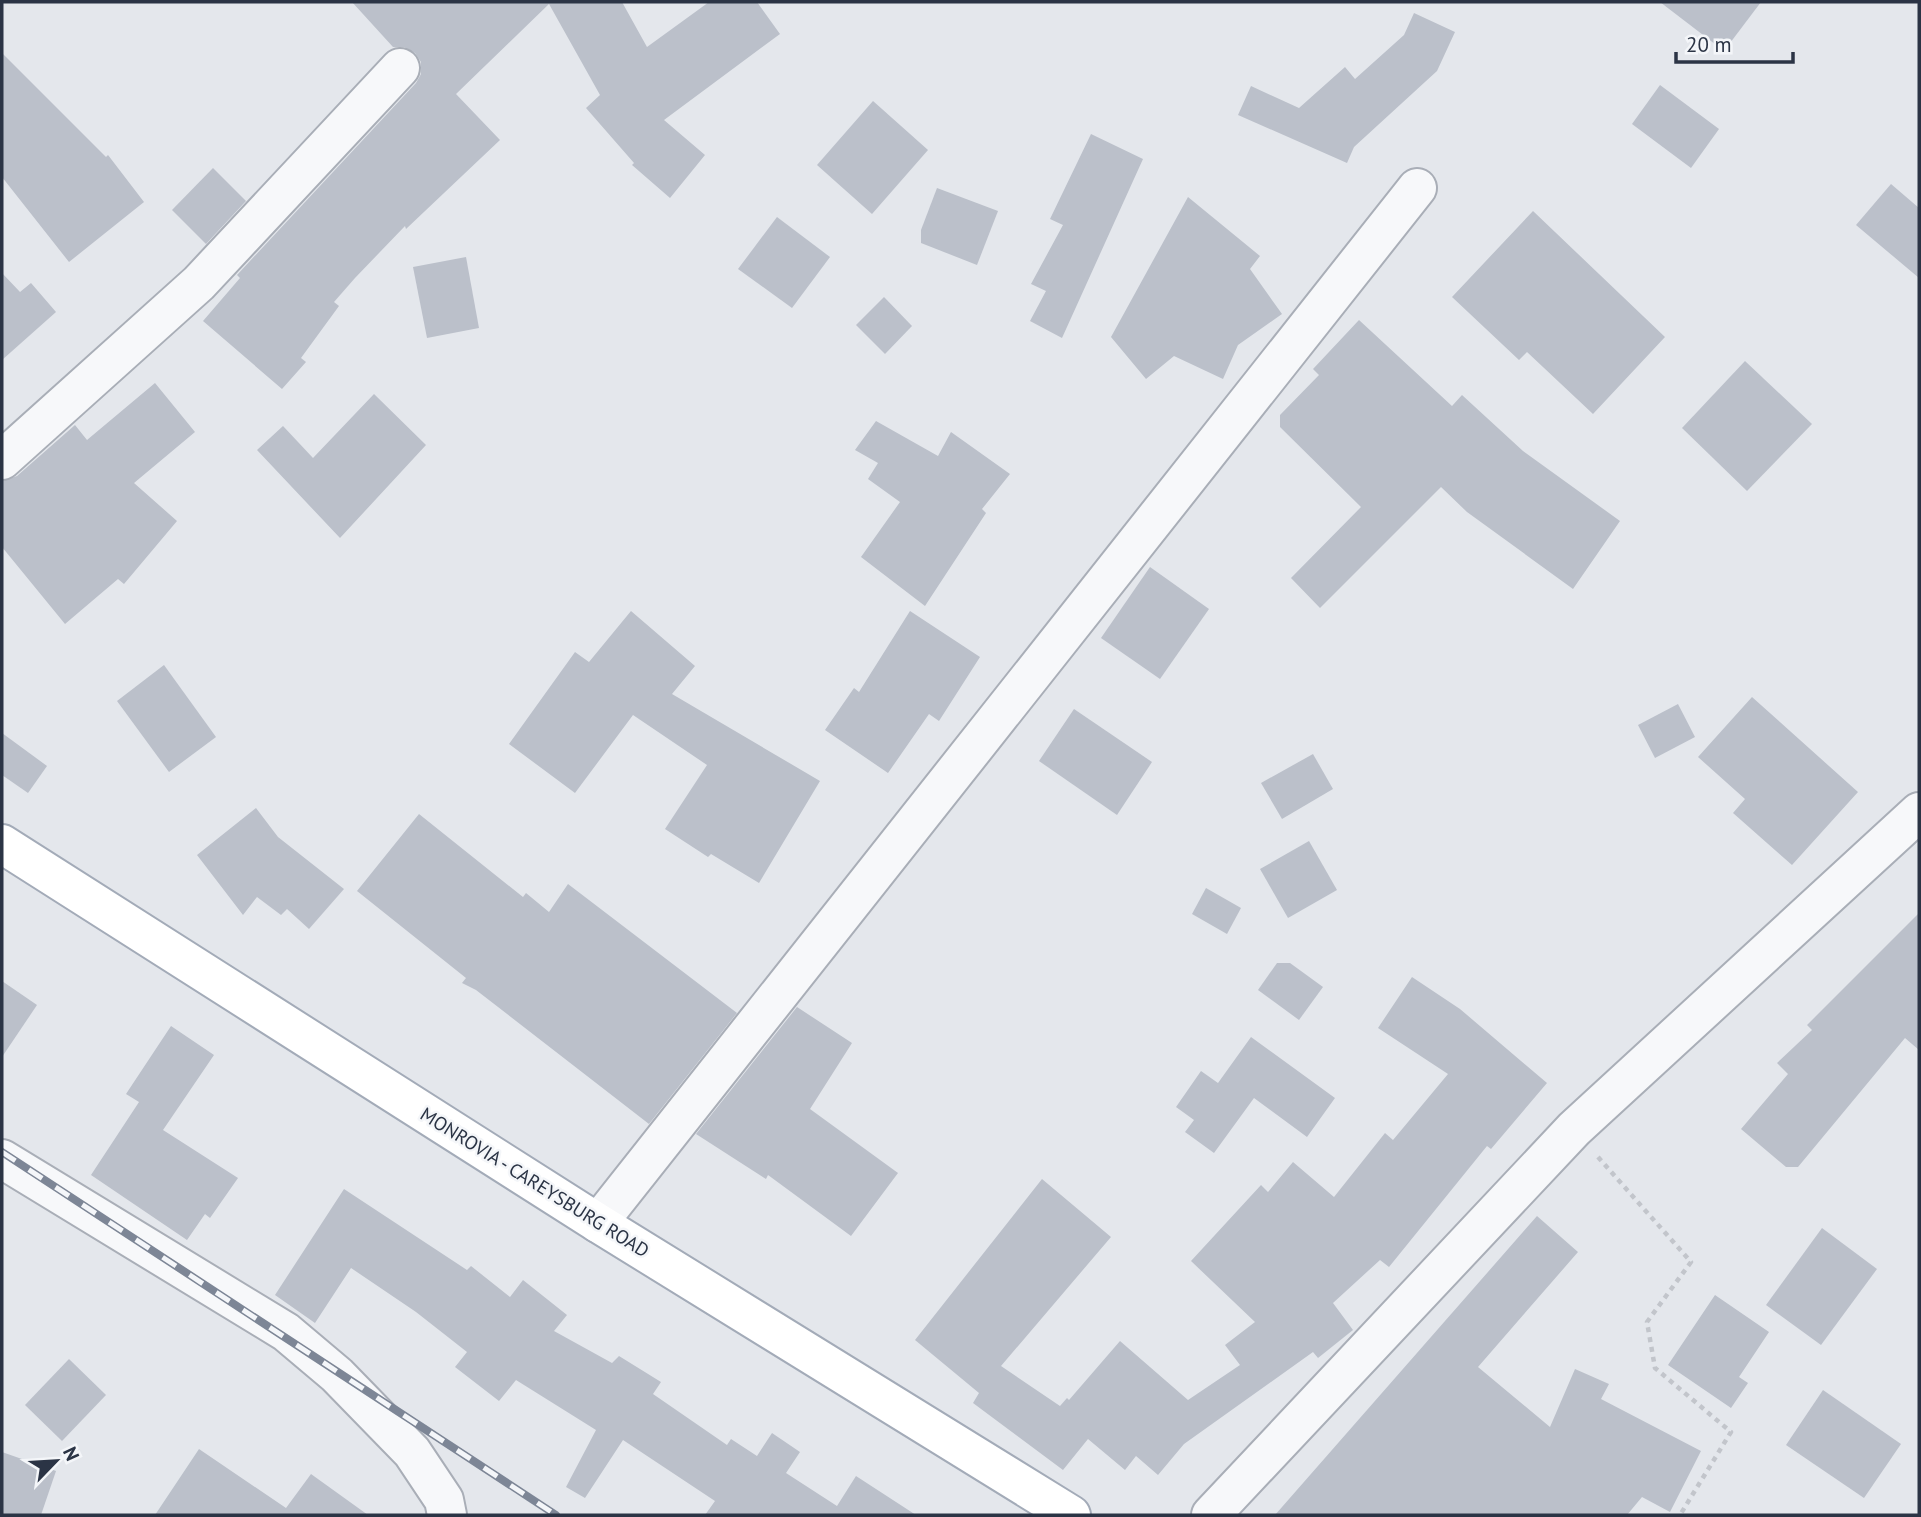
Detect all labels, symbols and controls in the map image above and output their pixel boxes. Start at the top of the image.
scale bar [1676,21,1793,65]
text: 20 m [1686,31,1732,58]
street label: MONROVIA - CAREYSBURG ROAD [416,1102,654,1262]
north arrow [21,1426,91,1496]
text: N [58,1443,85,1465]

